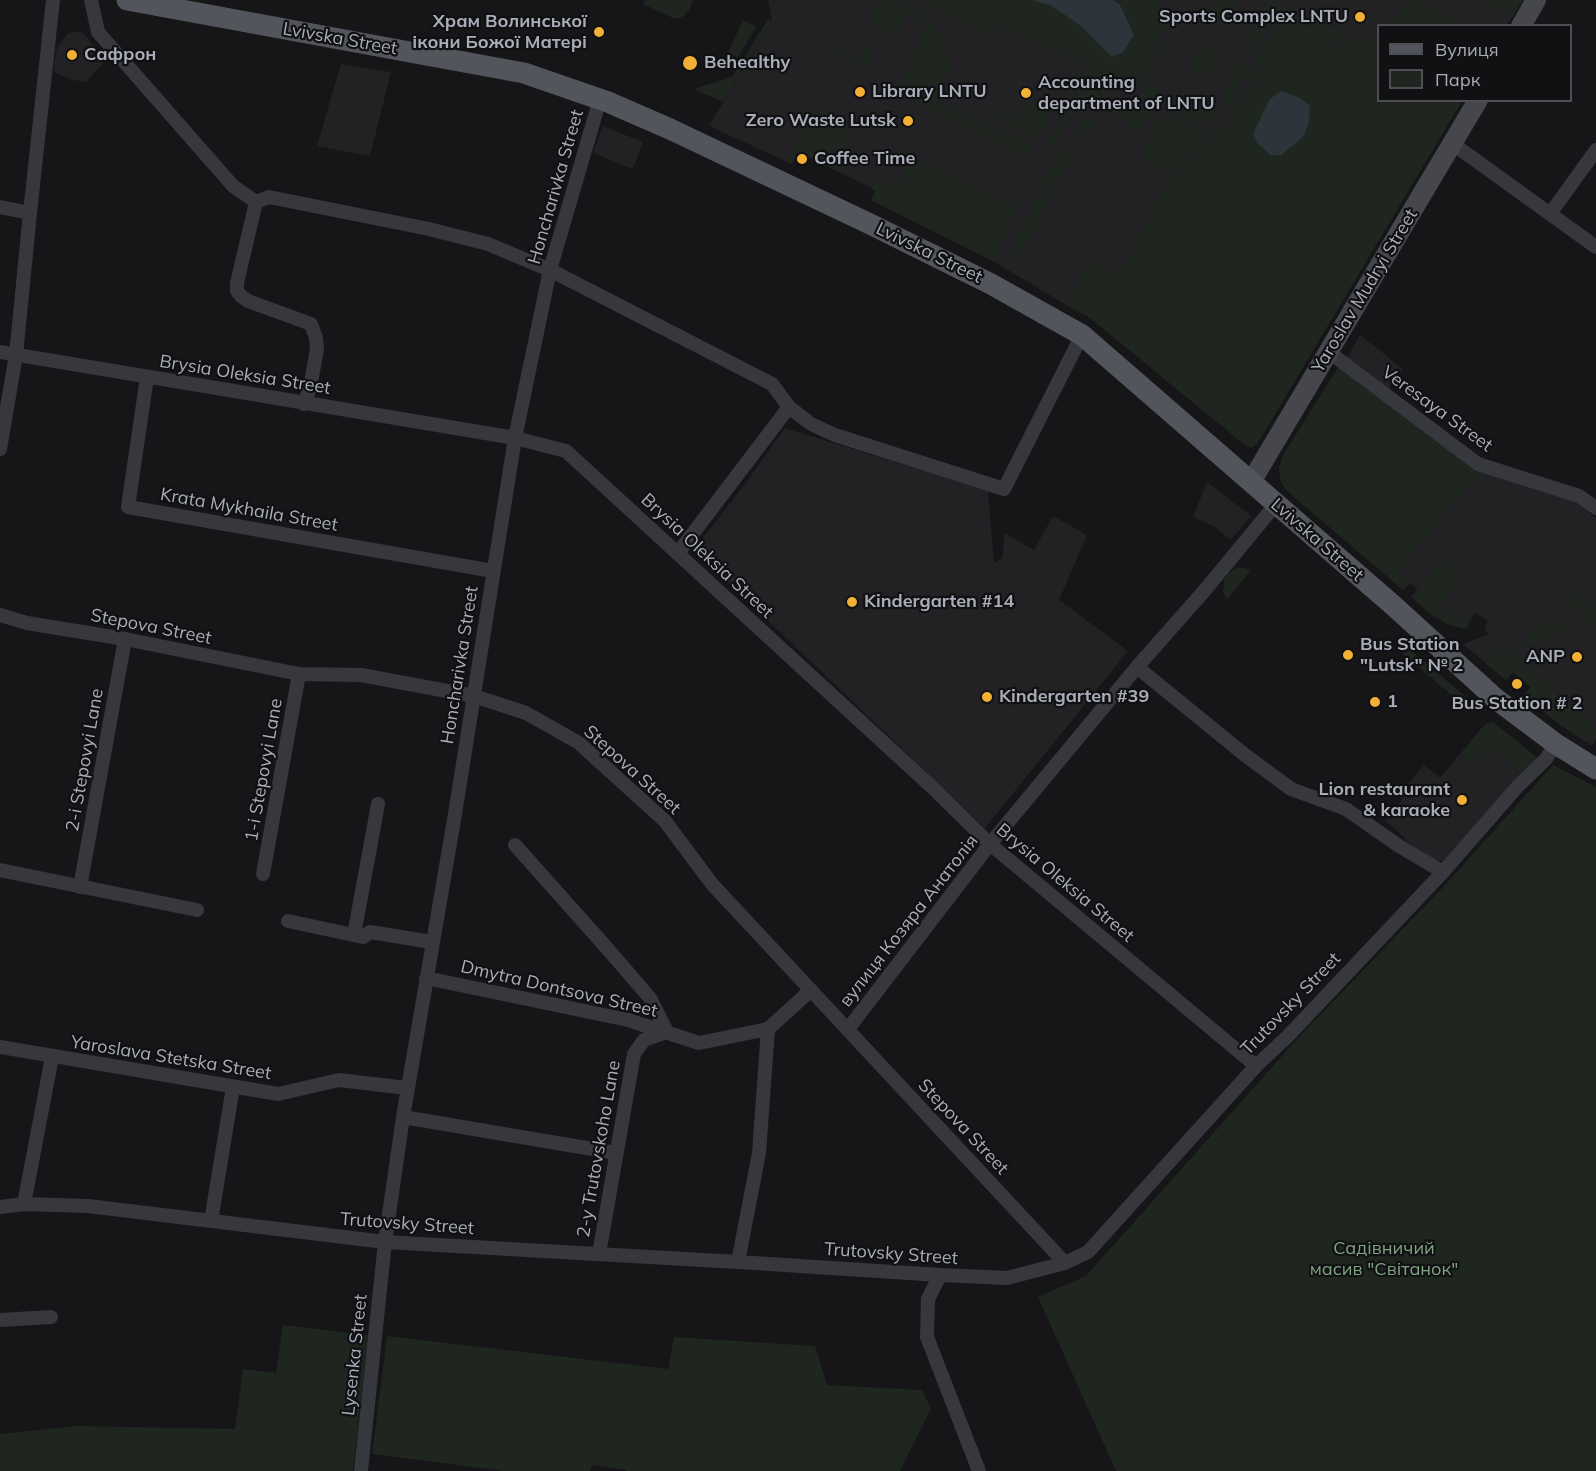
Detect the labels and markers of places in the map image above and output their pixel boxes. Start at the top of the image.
place label: Sports Complex LNTU [1159,6,1348,28]
marker: Sports Complex LNTU [1353,10,1367,24]
place label: Храм Волинської ікони Божої Матері [412,11,587,54]
marker: Храм Волинської ікони Божої Матері [592,25,606,39]
place label: Сафрон [84,44,156,66]
marker: Сафрон [65,48,79,62]
place label: Behealthy [704,52,790,74]
marker: Behealthy [681,54,699,72]
place label: Accounting department of LNTU [1038,72,1215,115]
place label: Library LNTU [872,81,987,103]
marker: Library LNTU [853,85,867,99]
marker: Accounting department of LNTU [1019,86,1033,100]
place label: Zero Waste Lutsk [746,110,896,132]
marker: Zero Waste Lutsk [901,114,915,128]
place label: Coffee Time [814,148,915,170]
marker: Coffee Time [795,152,809,166]
place label: Kindergarten #14 [864,591,1014,613]
marker: Kindergarten #14 [845,595,859,609]
place label: Bus Station "Lutsk" № 2 [1360,634,1463,676]
place label: ANP [1526,646,1565,668]
marker: Bus Station "Lutsk" № 2 [1341,648,1355,662]
marker: ANP [1570,650,1584,664]
marker: Bus Station # 2 [1510,677,1524,691]
place label: Kindergarten #39 [999,686,1149,708]
marker: Kindergarten #39 [980,690,994,704]
place label: 1 [1387,691,1398,713]
place label: Bus Station # 2 [1451,693,1583,715]
marker: 1 [1368,695,1382,709]
place label: Lion restaurant & karaoke [1319,779,1450,822]
marker: Lion restaurant & karaoke [1455,793,1469,807]

